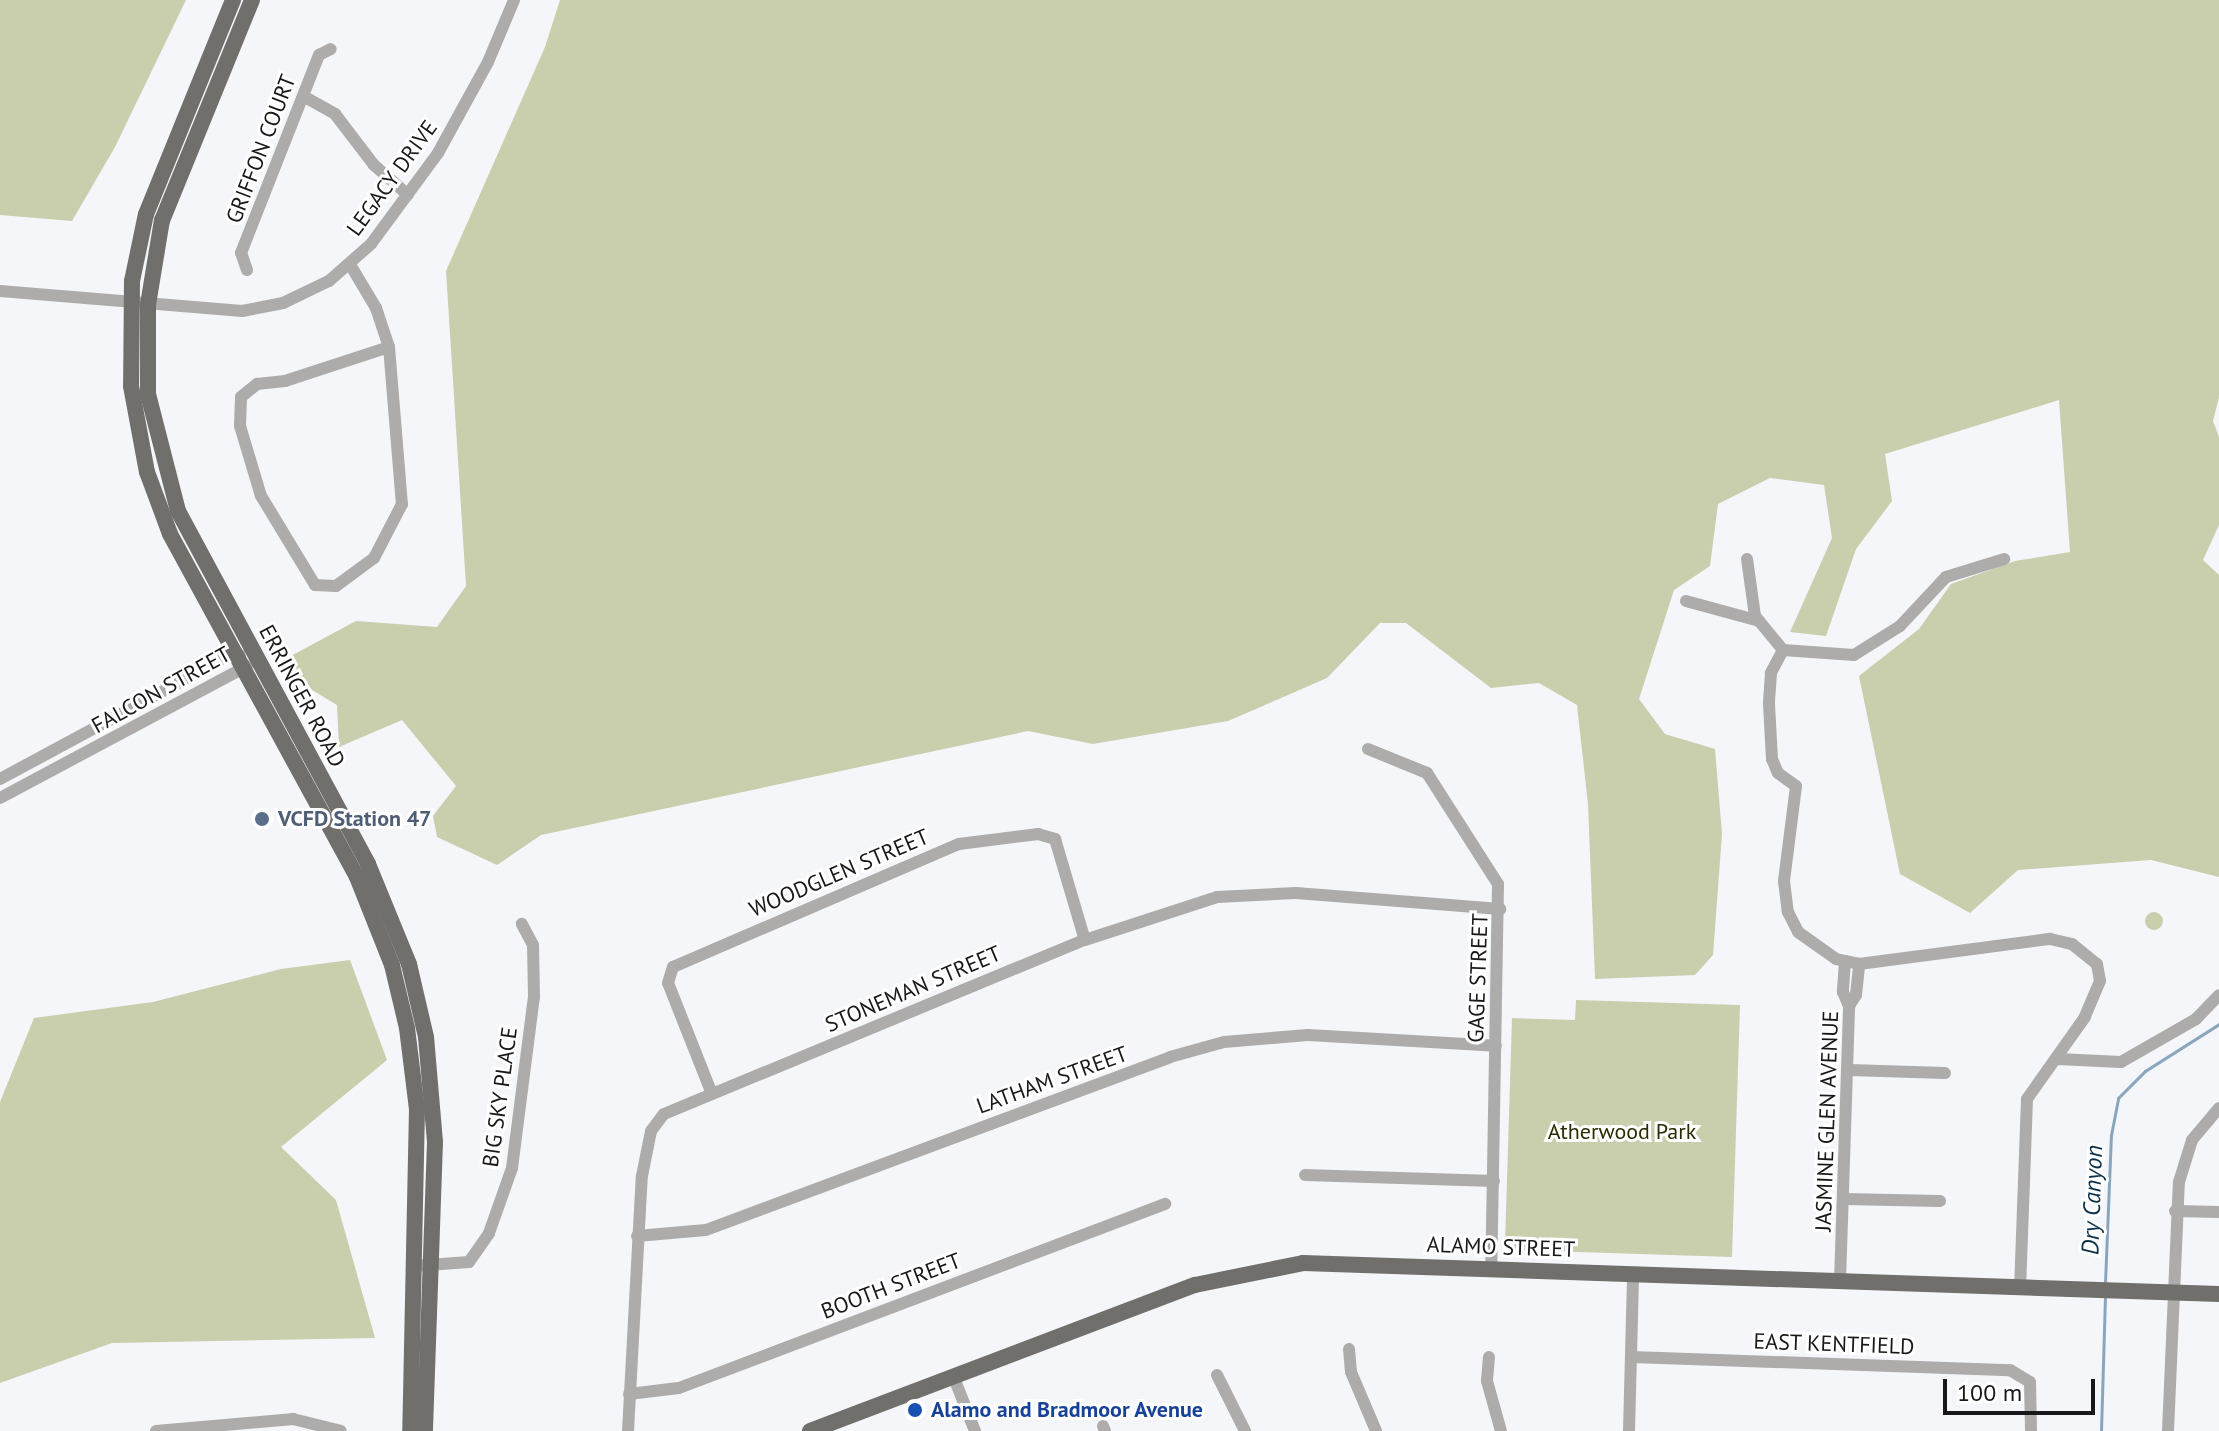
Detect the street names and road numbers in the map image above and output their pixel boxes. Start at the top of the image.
street label: GRIFFON COURT [221,71,301,227]
street label: LEGACY DRIVE [341,115,443,241]
street label: ERRINGER ROAD [253,620,351,772]
street label: FALCON STREET [87,641,235,739]
street label: WOODGLEN STREET [745,823,933,923]
street label: GAGE STREET [1463,913,1493,1043]
street label: STONEMAN STREET [821,940,1005,1038]
street label: JASMINE GLEN AVENUE [1810,1010,1844,1232]
street label: BIG SKY PLACE [477,1025,523,1169]
street label: LATHAM STREET [973,1040,1131,1120]
street label: ALAMO STREET [1426,1231,1576,1263]
street label: BOOTH STREET [817,1247,965,1325]
street label: EAST KENTFIELD [1753,1328,1915,1360]

